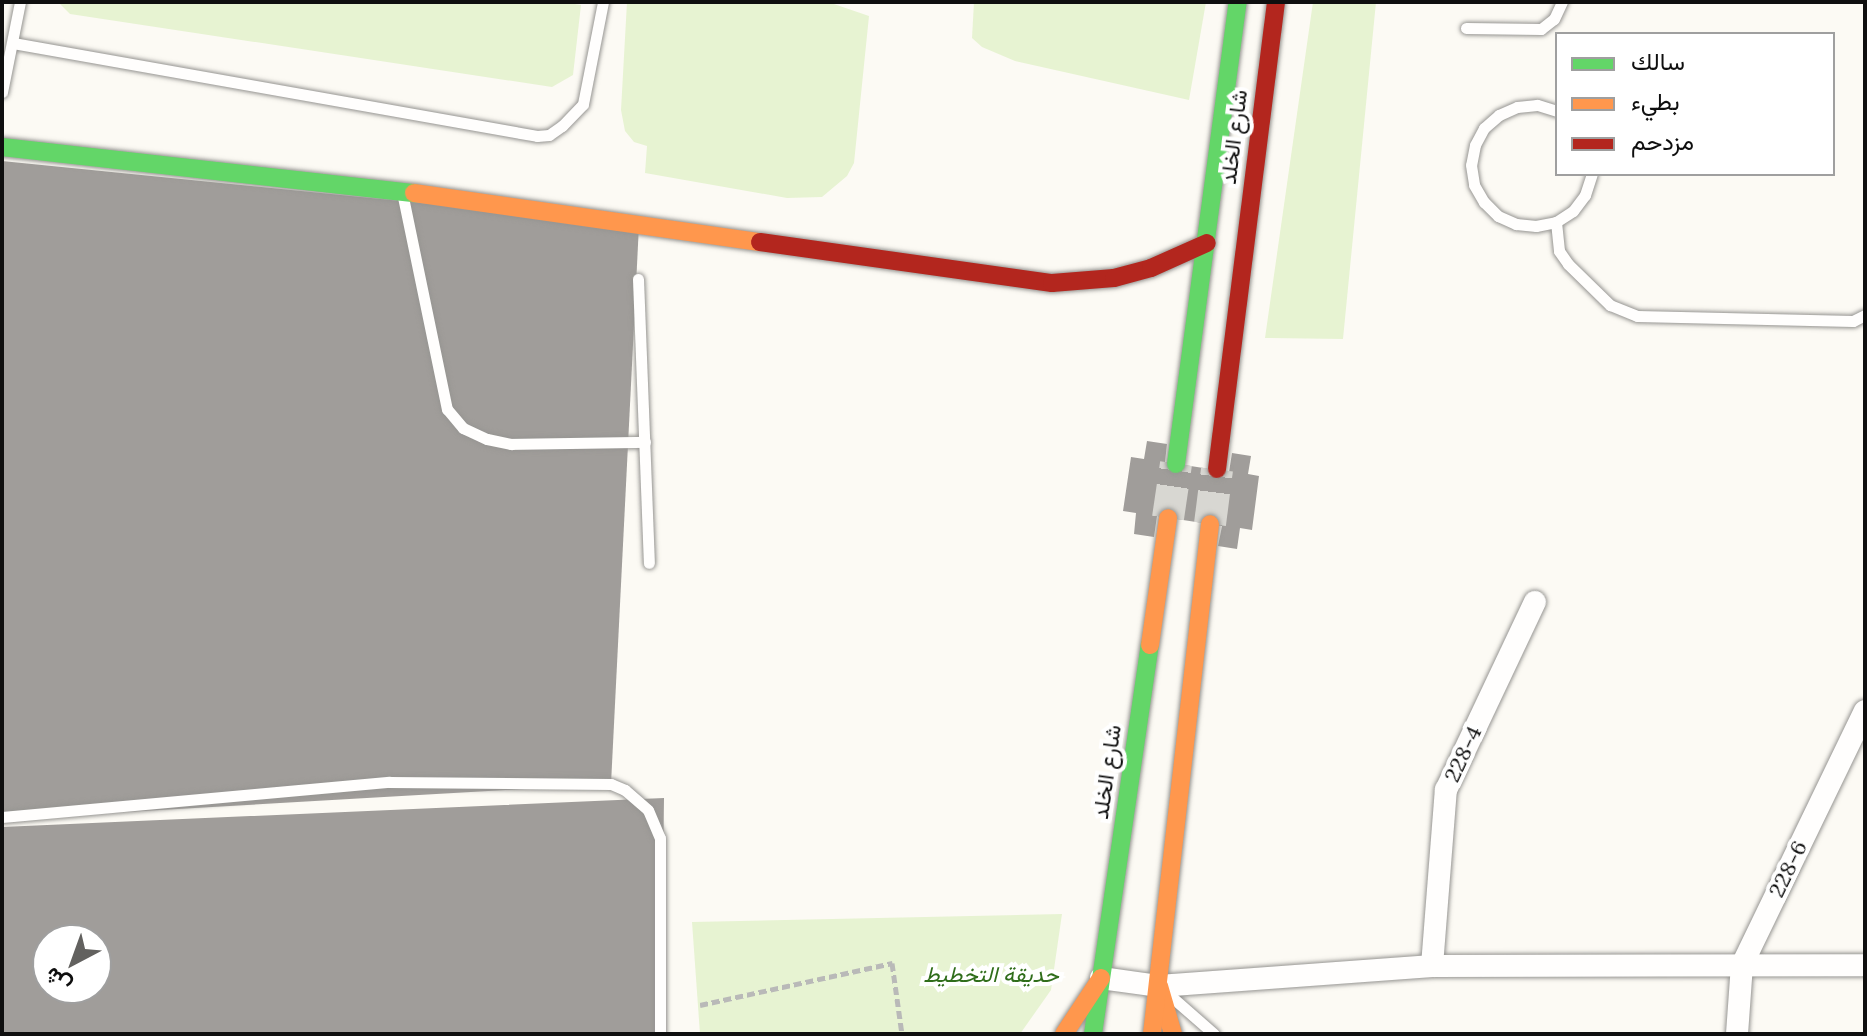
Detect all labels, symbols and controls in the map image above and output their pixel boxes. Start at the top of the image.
legend [1555,32,1835,176]
text: سالك [1631,46,1685,77]
text: بطيء [1631,86,1680,117]
street label: شارع الخلد [1215,88,1253,186]
text: مزدحم [1631,126,1694,157]
street label: 228-4 [1439,722,1487,786]
street label: شارع الخلد [1087,723,1127,821]
street label: 228-6 [1763,836,1813,902]
north arrow [32,924,112,1004]
text: ش [38,961,77,1000]
park label: حديقة التخطيط [923,962,1059,988]

